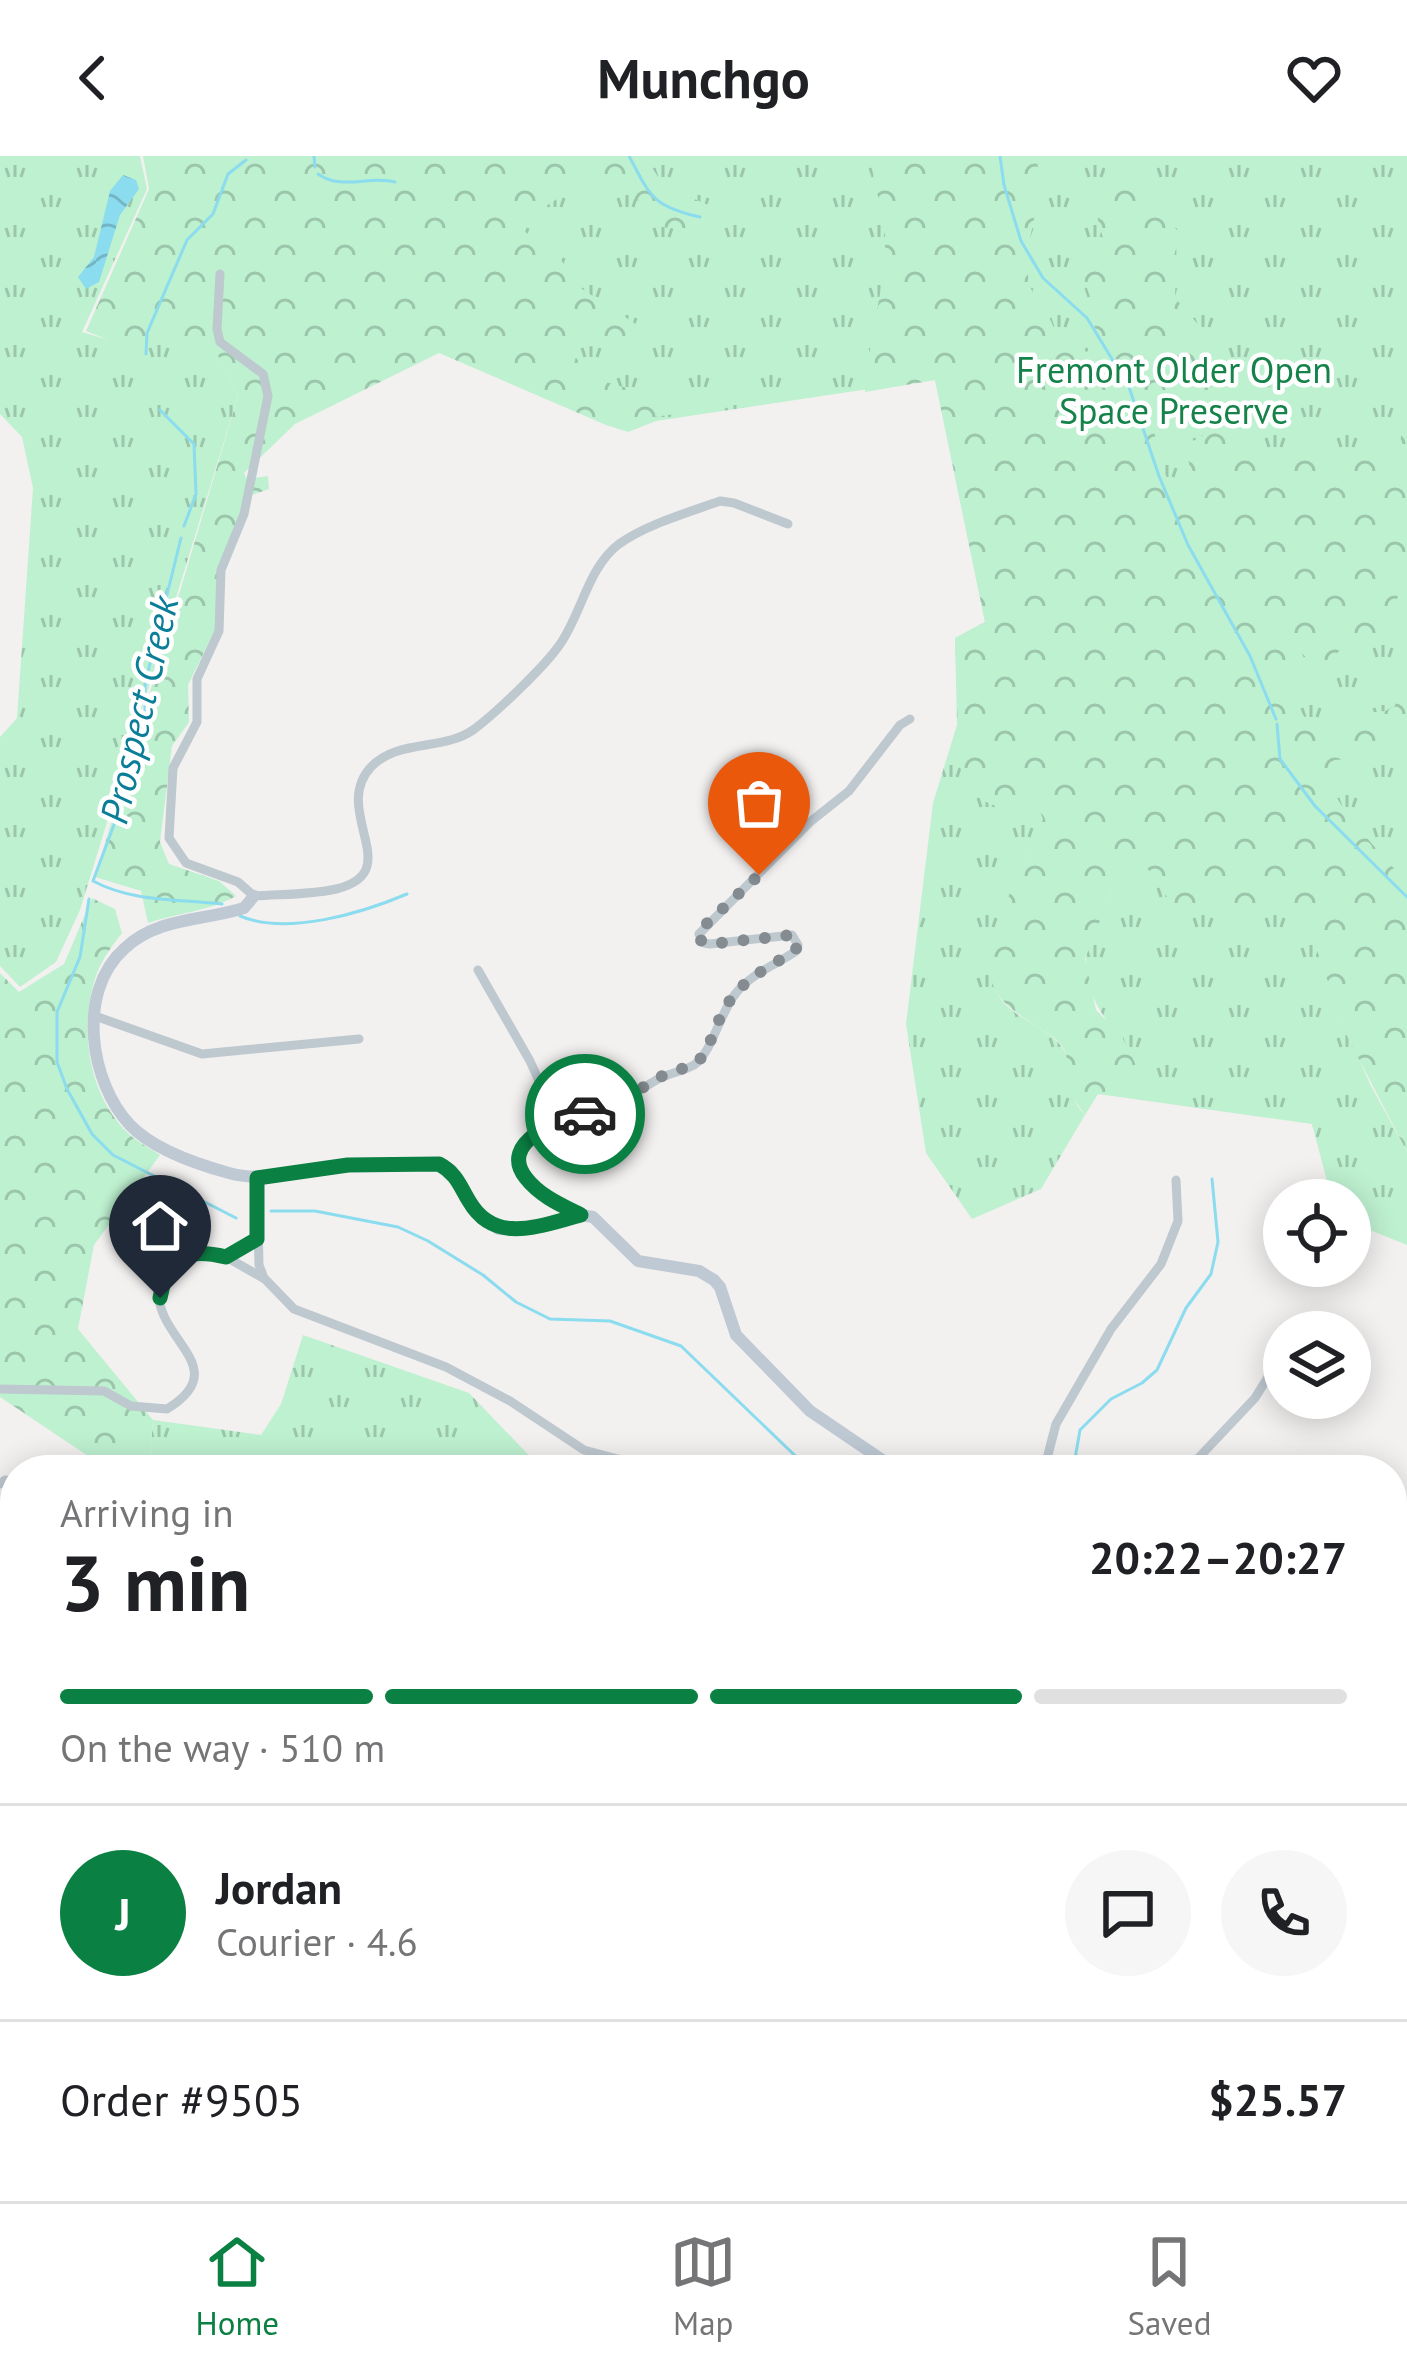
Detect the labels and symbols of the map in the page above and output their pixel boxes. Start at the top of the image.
park label: Fremont Older Open Space Preserve [1016,346,1332,434]
water label: Prospect Creek [88,590,190,829]
pin [708,752,810,875]
courier [525,1054,645,1174]
pin [109,1175,211,1298]

